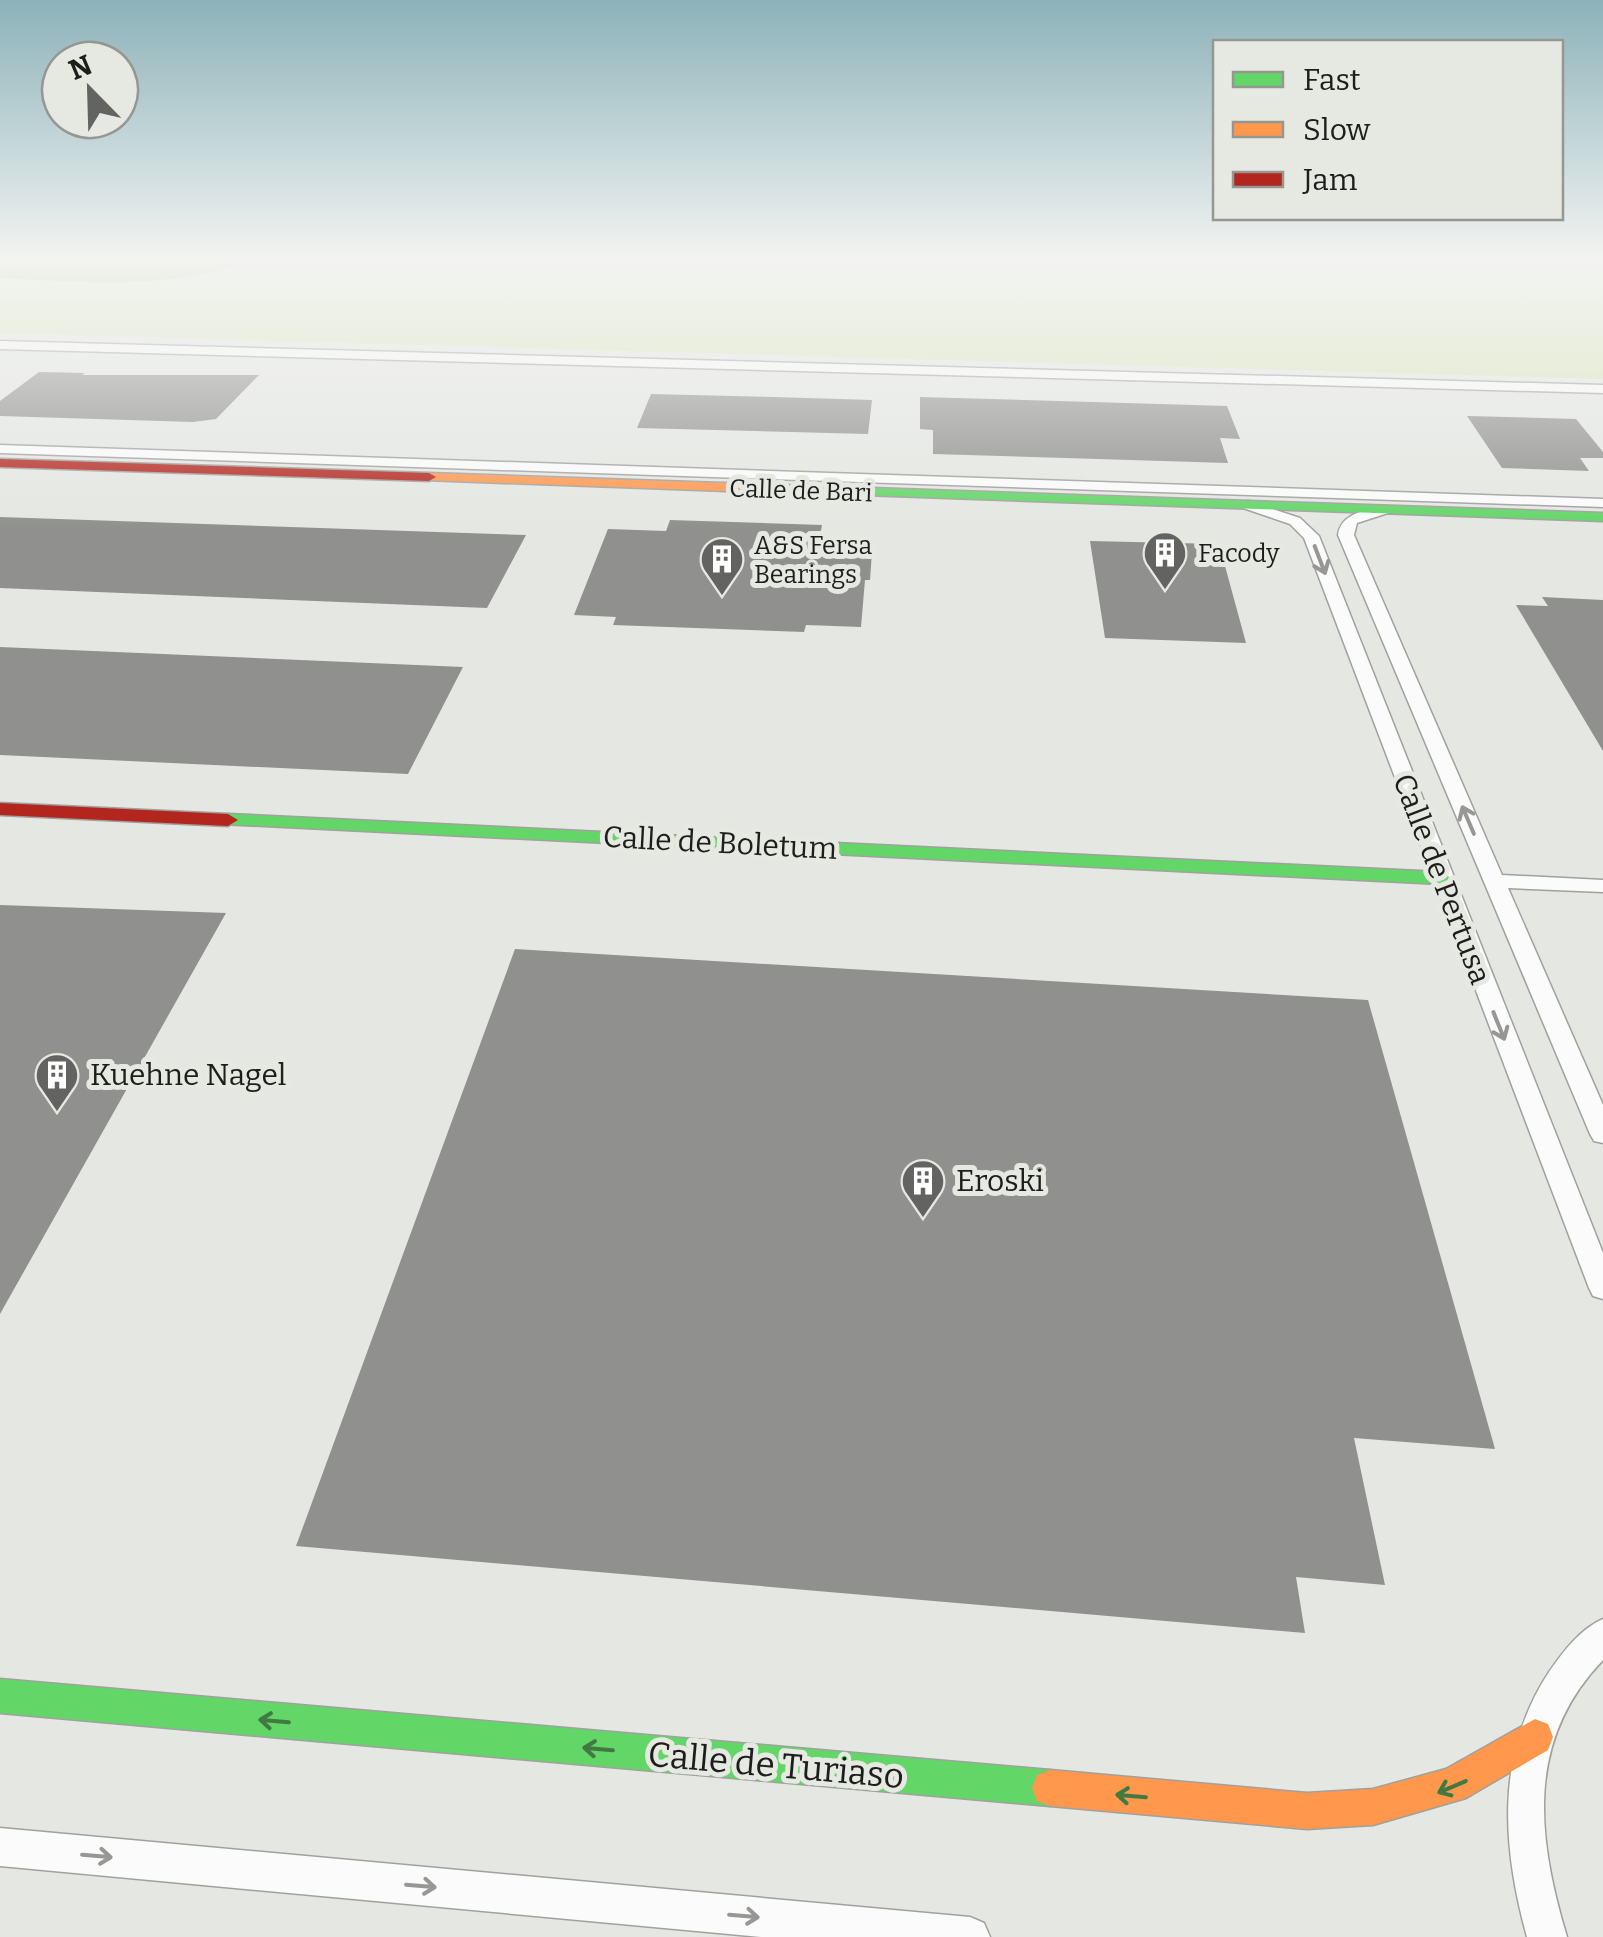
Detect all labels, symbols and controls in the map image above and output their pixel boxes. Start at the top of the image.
north arrow [40,40,140,140]
legend [1213,40,1563,220]
text: N [64,48,97,87]
text: Fast [1303,62,1361,98]
text: Slow [1303,112,1371,148]
text: Jam [1302,162,1358,198]
street label: Calle de Bari [729,474,873,508]
building icon: Facody [1142,530,1188,591]
place label: A&S Fersa Bearings [754,531,872,590]
building icon: A&S Fersa Bearings [699,536,745,597]
place label: Facody [1198,539,1280,569]
one-way arrow [1312,543,1330,574]
street label: Calle de Pertusa [1385,769,1499,989]
one-way arrow [1458,805,1476,836]
street label: Calle de Boletum [602,819,838,867]
one-way arrow [1492,1011,1510,1041]
building icon: Kuehne Nagel [34,1052,80,1113]
place label: Kuehne Nagel [90,1057,286,1093]
building icon: Eroski [900,1158,946,1219]
place label: Eroski [956,1163,1044,1199]
one-way arrow [259,1711,291,1730]
street label: Calle de Turiaso [646,1733,906,1797]
one-way arrow [582,1739,614,1758]
one-way arrow [1437,1779,1468,1797]
one-way arrow [1115,1786,1147,1805]
one-way arrow [81,1846,113,1865]
one-way arrow [404,1876,436,1895]
one-way arrow [728,1907,760,1926]

